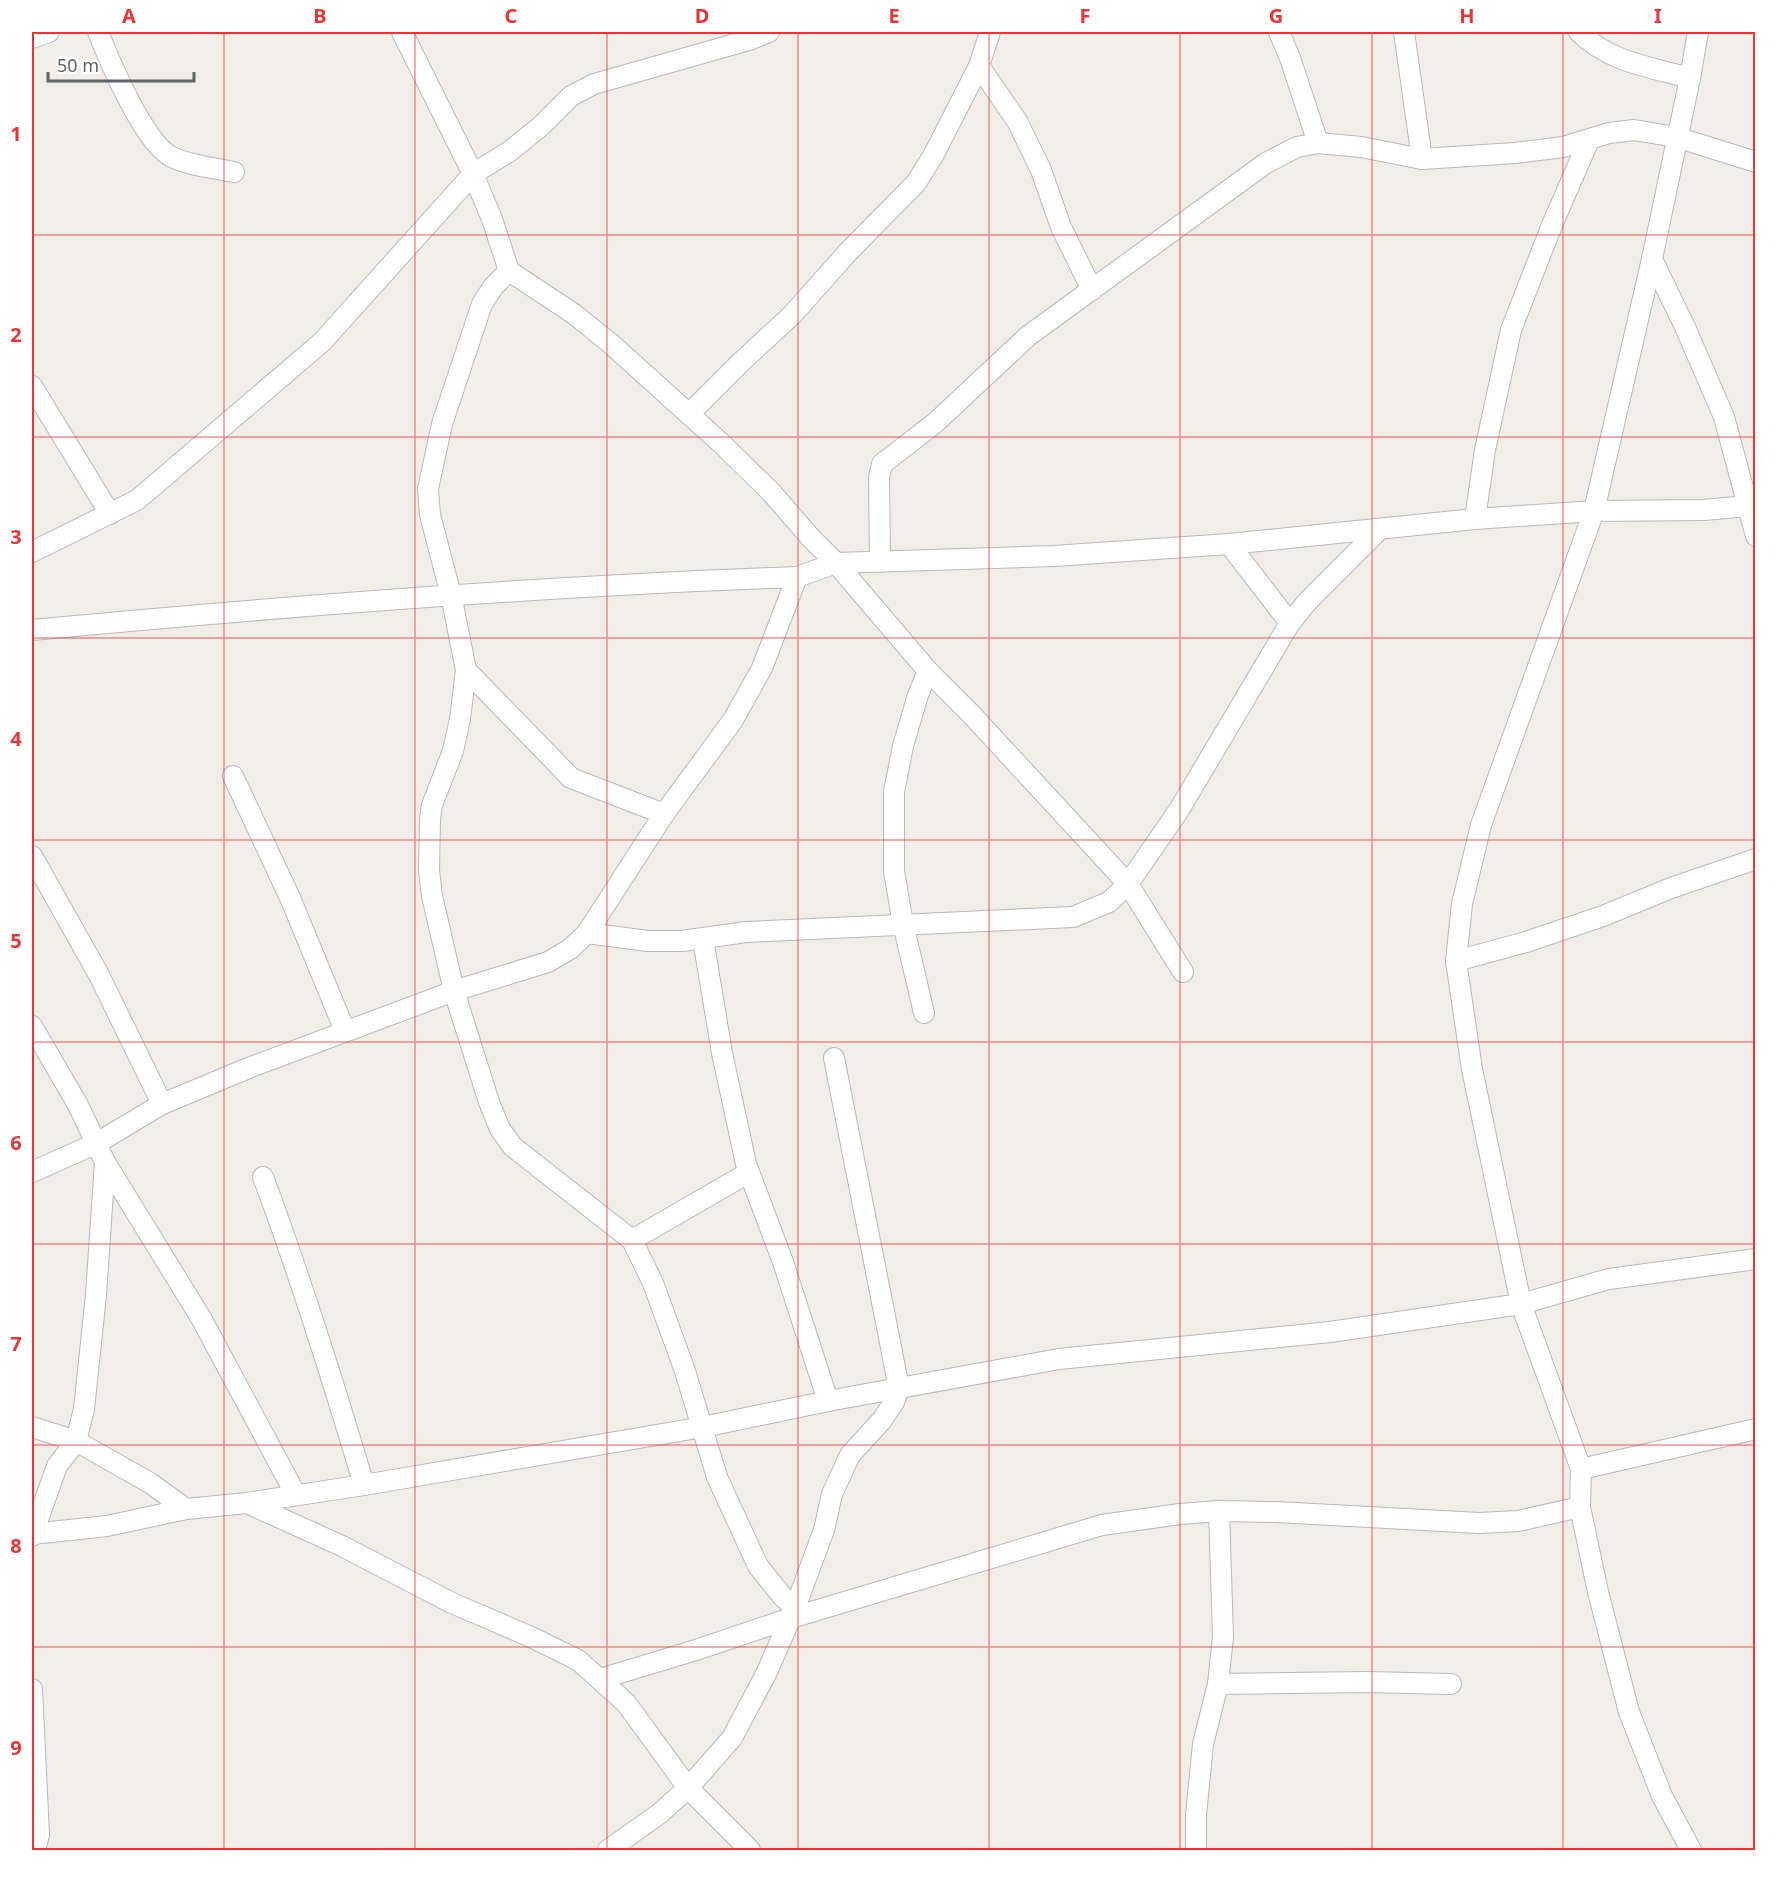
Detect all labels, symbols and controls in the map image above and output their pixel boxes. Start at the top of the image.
text: A [122,2,136,29]
text: B [313,2,327,29]
text: C [505,2,518,29]
text: D [695,2,709,29]
text: E [888,2,900,29]
text: F [1080,2,1090,29]
text: G [1269,2,1283,29]
text: H [1459,2,1475,29]
text: I [1654,2,1662,29]
scale bar [48,45,194,83]
text: 50 m [57,53,99,77]
text: 1 [10,120,22,147]
text: 2 [10,321,22,348]
text: 3 [10,523,22,550]
text: 4 [10,725,22,752]
text: 5 [10,927,22,954]
text: 6 [10,1129,22,1156]
text: 7 [10,1330,22,1357]
text: 8 [10,1532,22,1559]
text: 9 [10,1734,22,1761]

